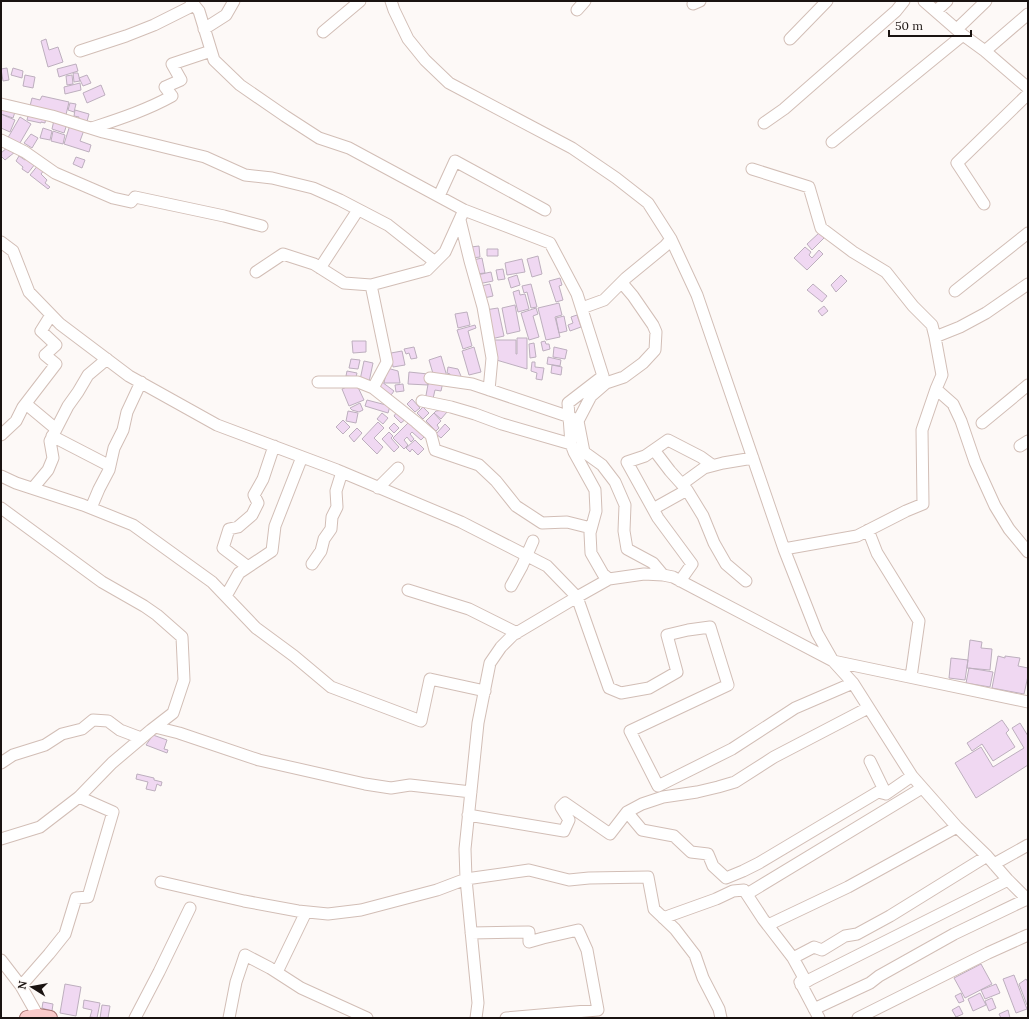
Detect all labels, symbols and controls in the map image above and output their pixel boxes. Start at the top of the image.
scale bar [889,12,971,38]
text: 50 m [895,18,923,33]
north arrow [12,967,52,1007]
text: N [14,979,30,991]

